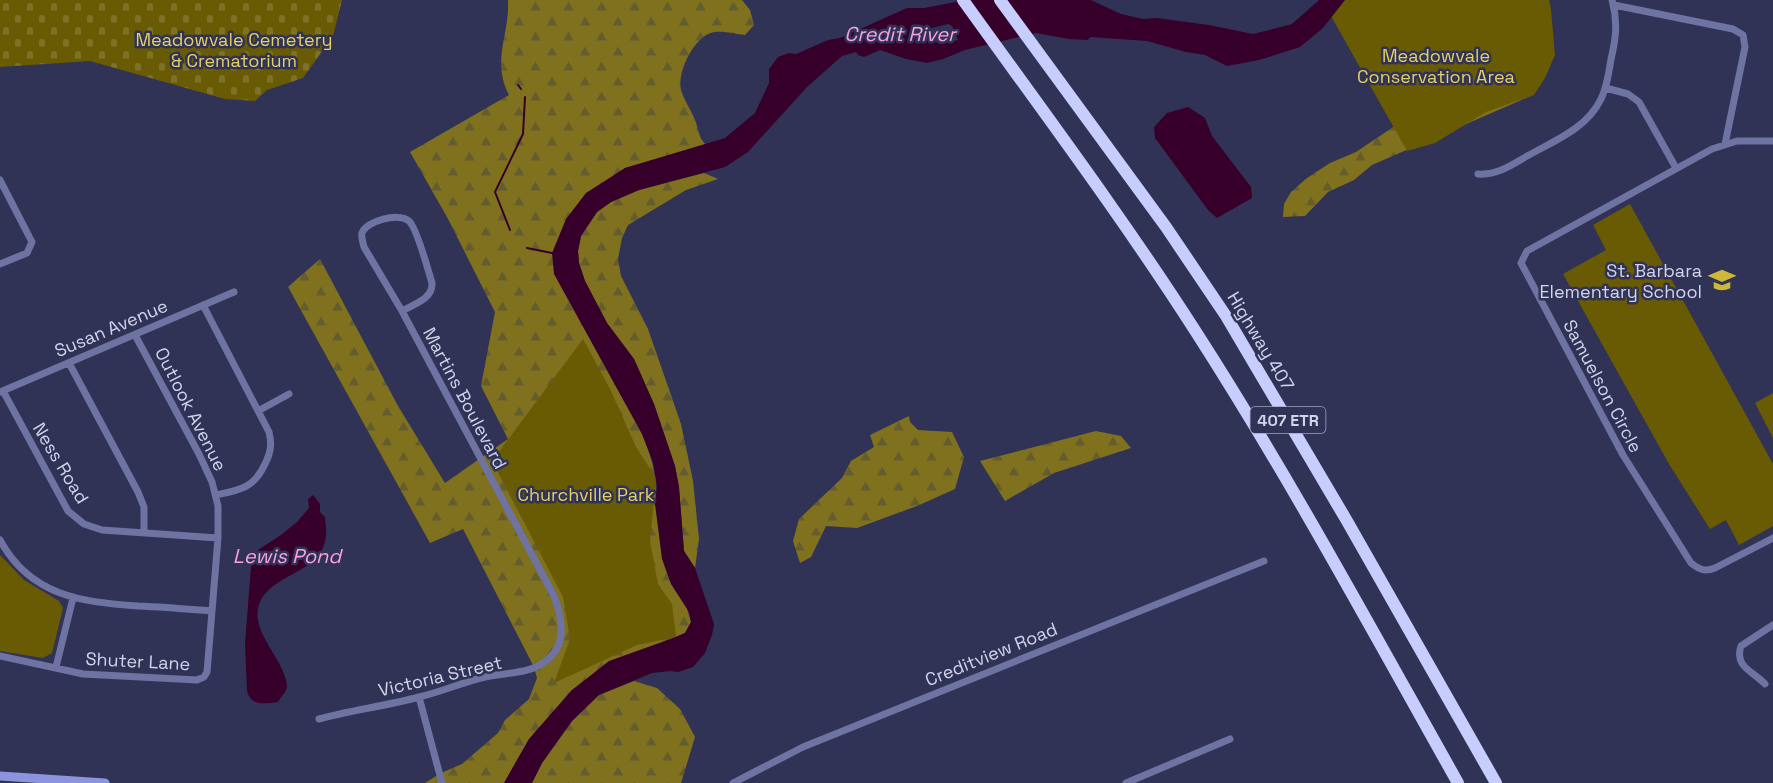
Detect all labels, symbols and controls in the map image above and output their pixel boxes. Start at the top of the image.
water label: Credit River [844,21,958,47]
park label: Meadowvale Cemetery & Crematorium [135,28,333,72]
park label: Meadowvale Conservation Area [1357,44,1515,88]
place label: St. Barbara Elementary School [1539,259,1702,303]
school or university icon: St. Barbara Elementary School [1707,265,1737,295]
street label: Highway 407 [1222,287,1300,395]
street label: Susan Avenue [51,294,171,362]
street label: Samuelson Circle [1558,316,1648,456]
street label: Martins Boulevard [418,323,512,473]
street label: Outlook Avenue [150,343,232,475]
road number: 407 ETR [1250,407,1326,433]
street label: Ness Road [28,418,94,508]
park label: Churchville Park [517,483,655,506]
water label: Lewis Pond [233,543,343,569]
street label: Creditview Road [921,617,1061,691]
street label: Shuter Lane [85,647,191,675]
street label: Victoria Street [376,651,504,701]

